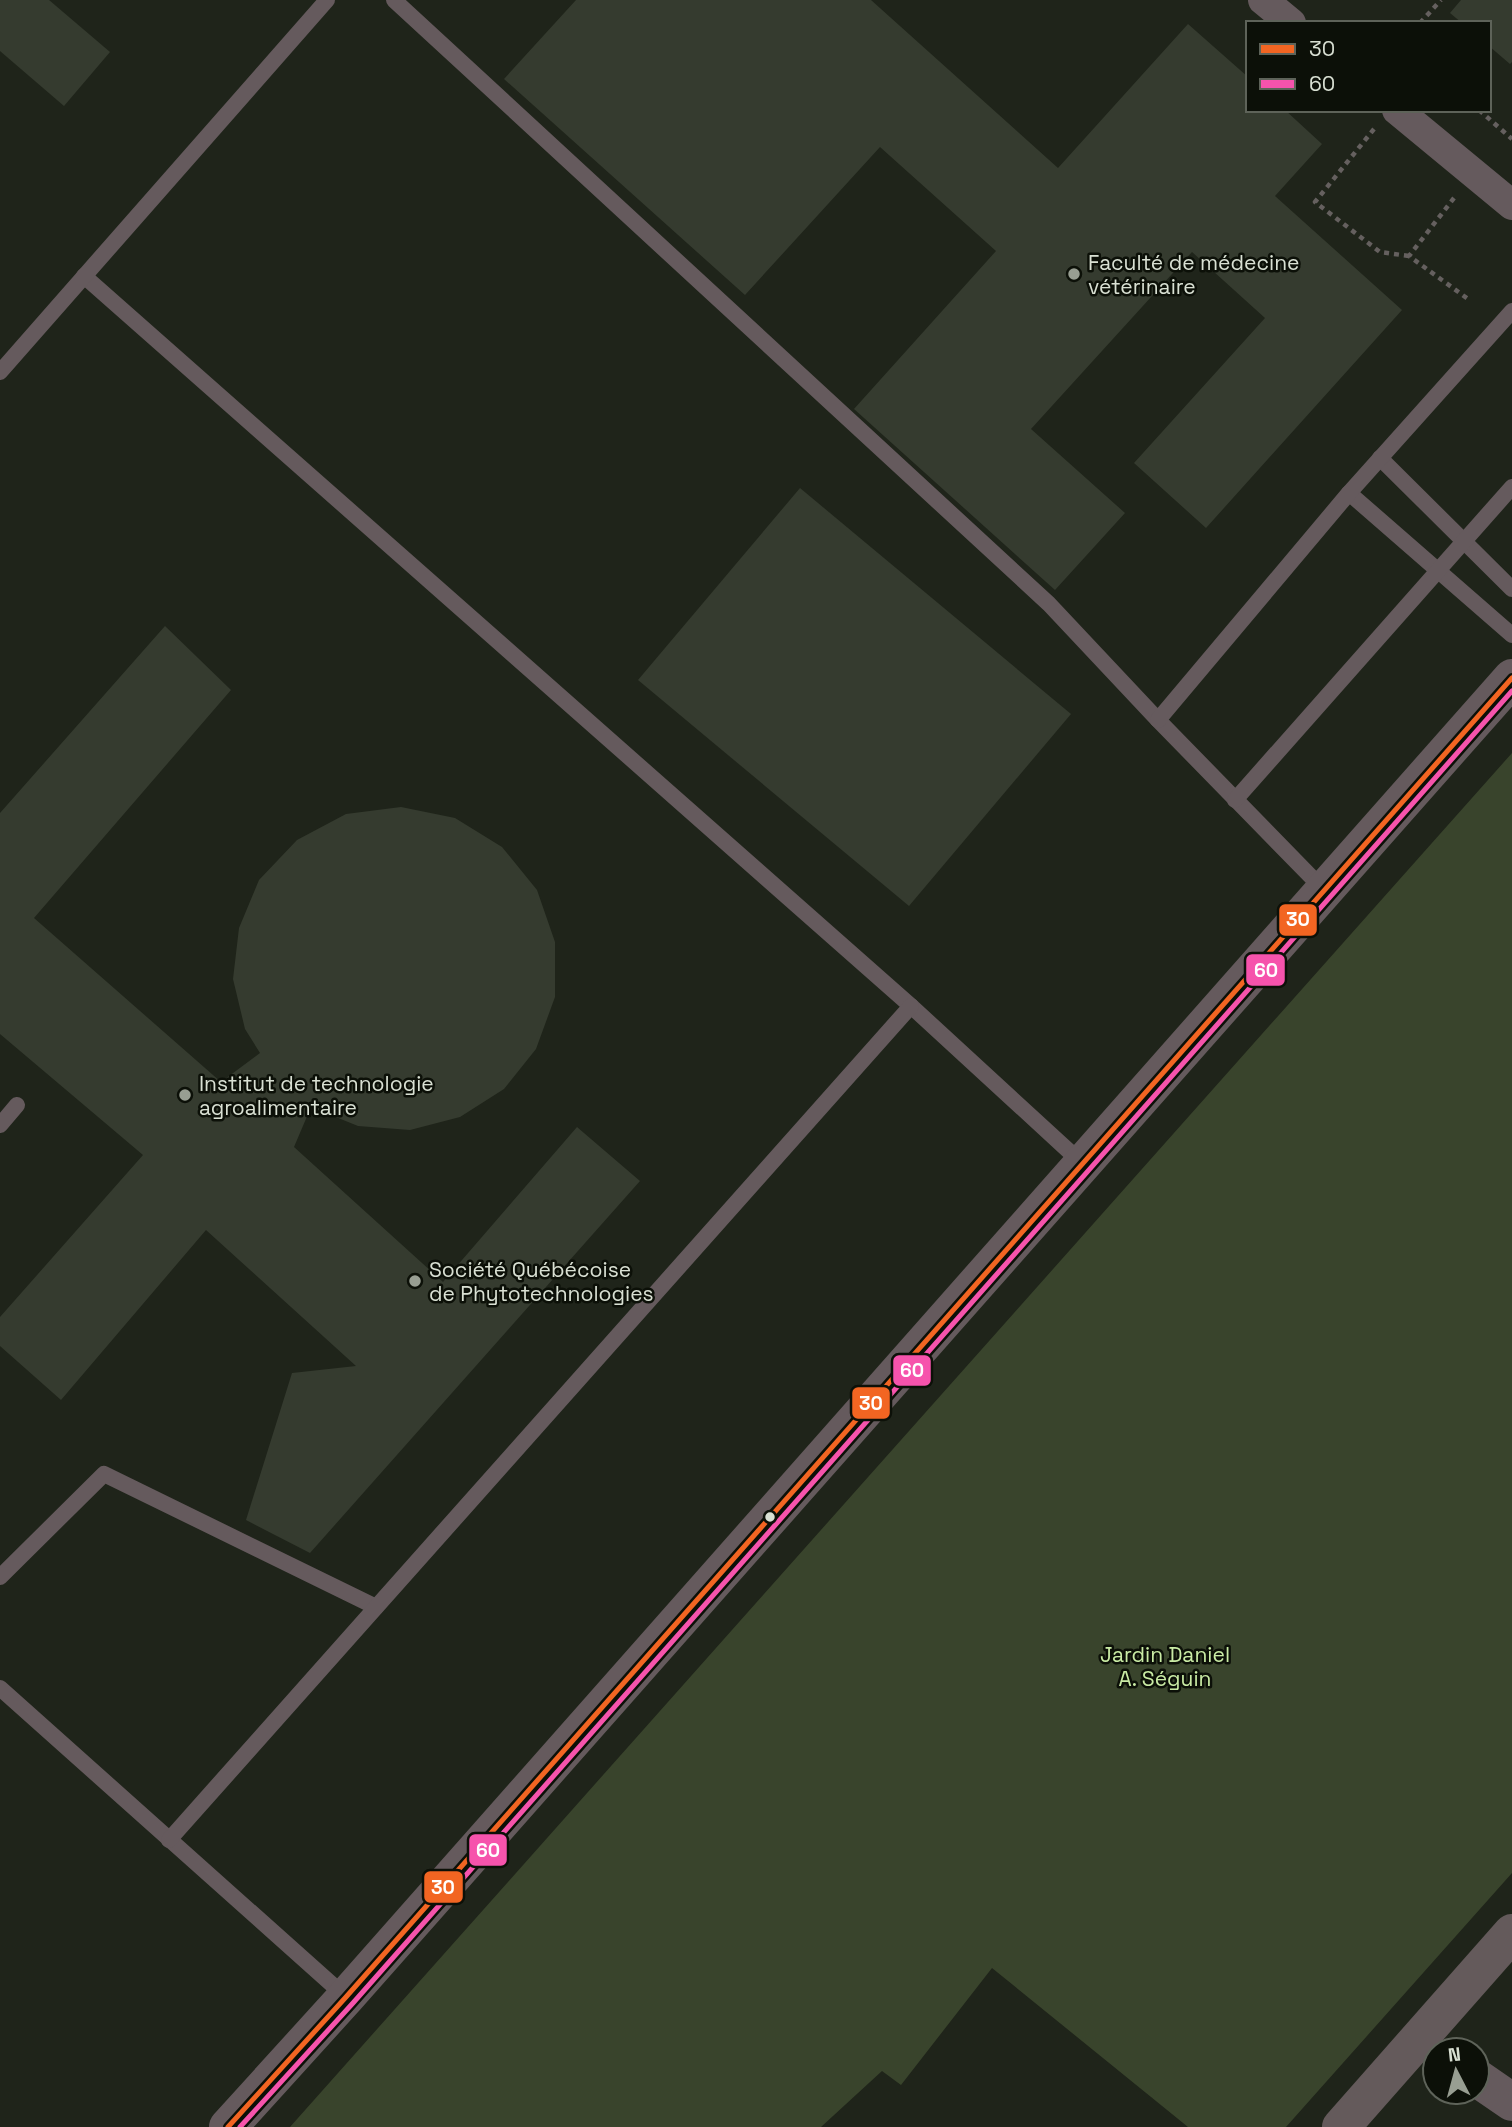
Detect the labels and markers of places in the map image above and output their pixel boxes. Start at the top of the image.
place label: Faculté de médecine vétérinaire [1088,249,1299,300]
marker: Faculté de médecine vétérinaire [1066,266,1082,282]
place label: Institut de technologie agroalimentaire [199,1070,434,1121]
marker: Institut de technologie agroalimentaire [177,1087,193,1103]
place label: Société Québécoise de Phytotechnologies [429,1256,654,1307]
marker: Société Québécoise de Phytotechnologies [407,1273,423,1289]
unlabelled marker [763,1510,777,1524]

